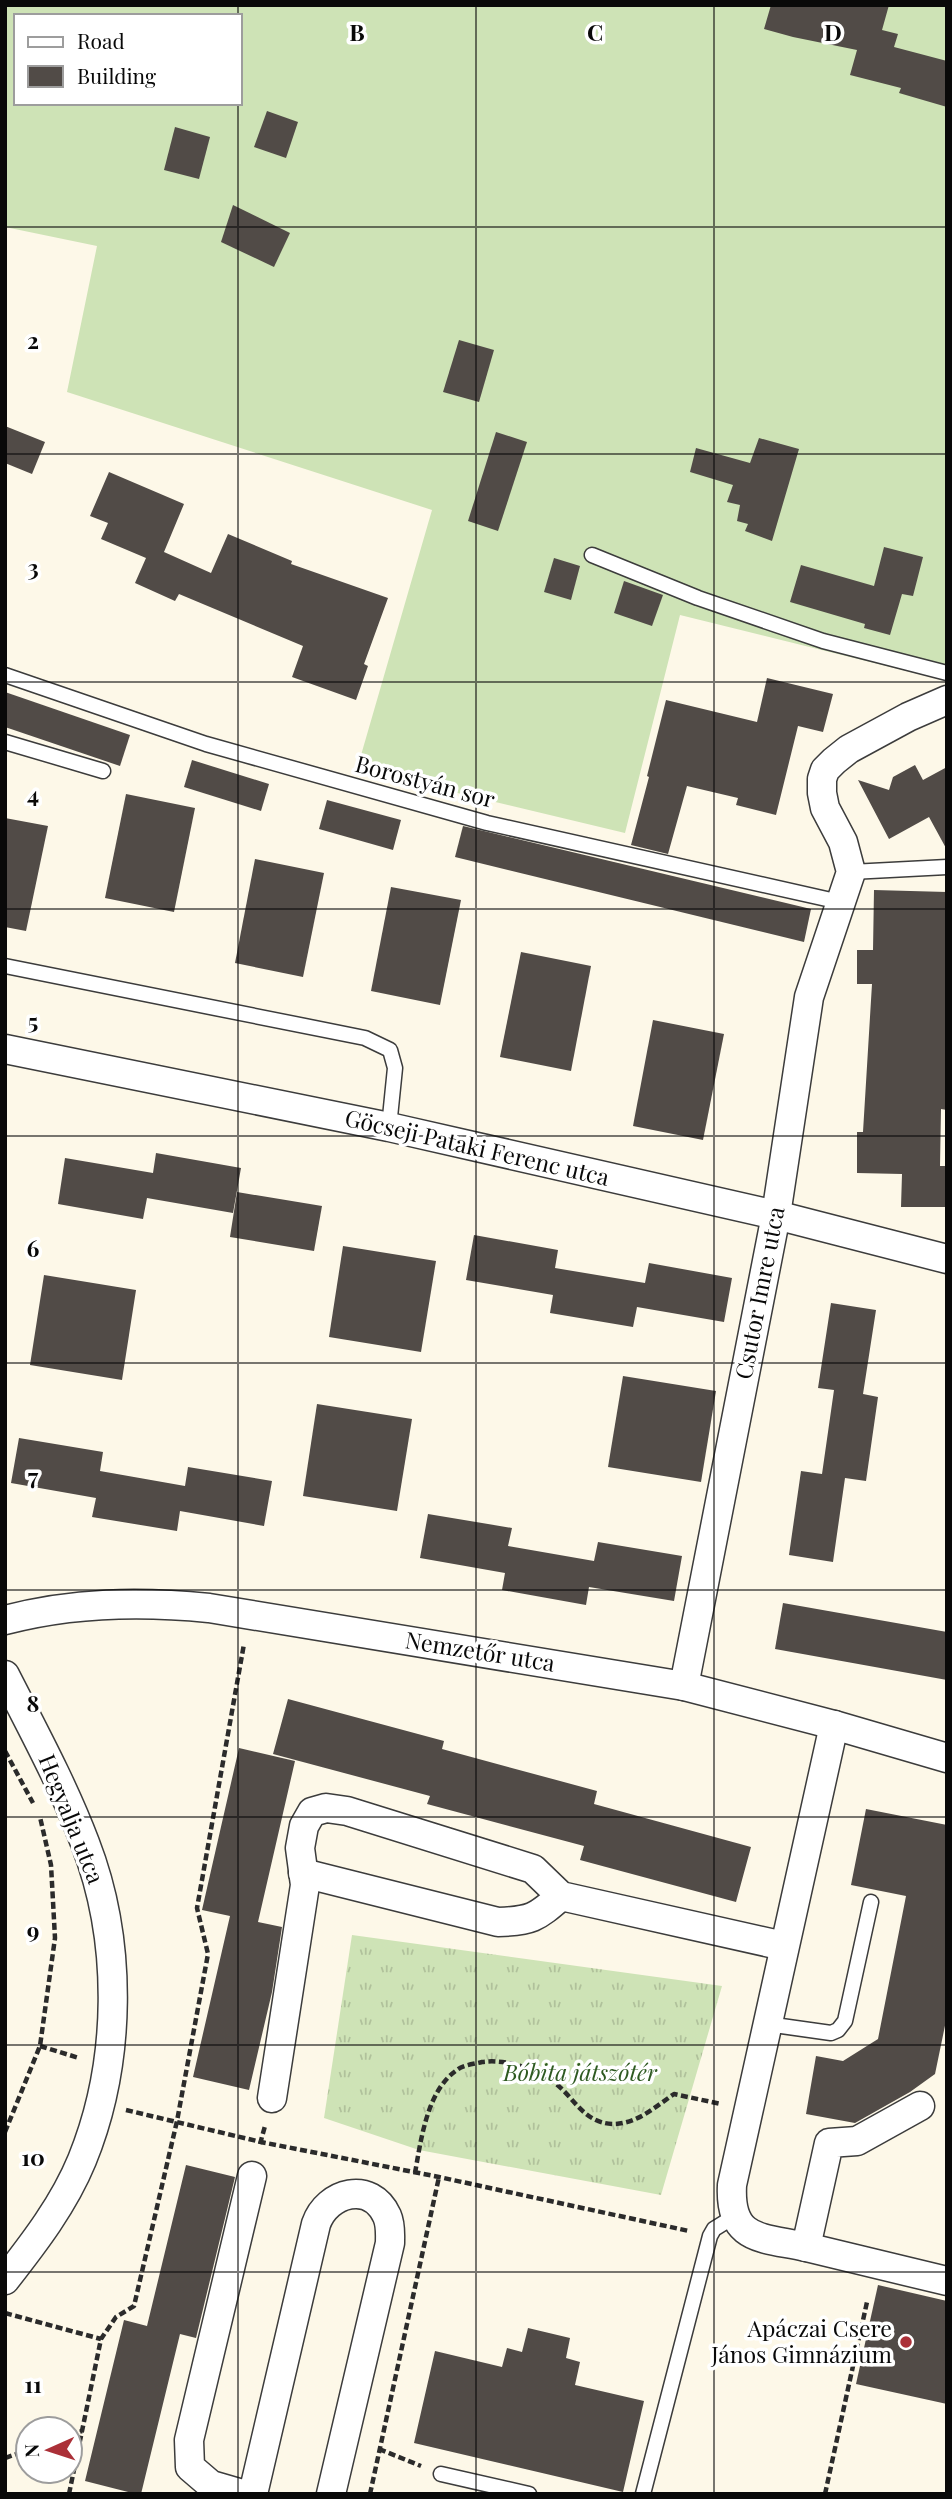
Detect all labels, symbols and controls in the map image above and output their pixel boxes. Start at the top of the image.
legend [14,14,242,105]
text: B [349,16,365,47]
text: C [587,16,603,47]
text: D [824,16,842,47]
text: Road [77,26,125,54]
text: Building [77,61,156,89]
text: 2 [27,324,39,355]
text: 3 [27,551,39,582]
street label: Borostyán sor [352,747,499,814]
text: 4 [27,778,39,809]
text: 5 [28,1005,38,1036]
street label: Göcseji Pataki Ferenc utca [342,1101,613,1192]
street label: Csutor Imre utca [727,1203,791,1382]
text: 6 [27,1232,40,1263]
text: 7 [28,1460,39,1491]
street label: Nemzetőr utca [403,1623,558,1678]
text: 8 [27,1687,39,1718]
street label: Hegyalja utca [32,1749,113,1888]
text: 9 [27,1914,39,1945]
park label: Bóbita játszótér [502,2056,658,2087]
text: 10 [21,2141,45,2172]
place label: Apáczai Csere János Gimnázium [710,2312,893,2369]
marker: Apáczai Csere János Gimnázium [898,2334,914,2350]
text: 11 [24,2368,42,2399]
north arrow [14,2415,84,2485]
text: N [18,2443,44,2458]

